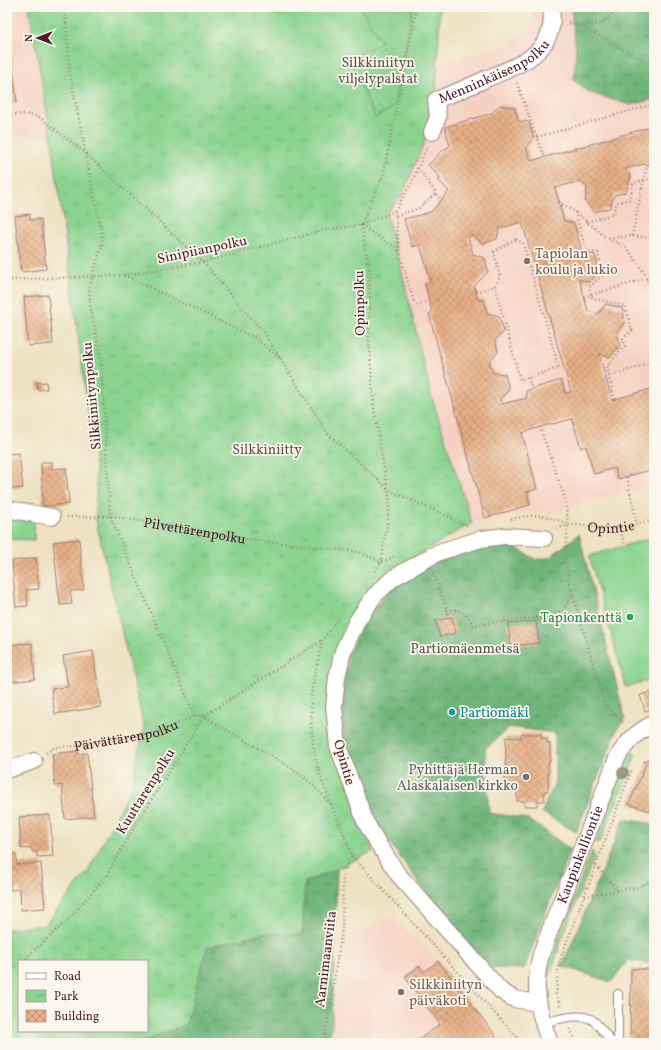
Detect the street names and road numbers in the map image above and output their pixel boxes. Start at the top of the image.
street label: Menninkäisenpolku [436,36,555,109]
street label: Sinipiianpolku [156,232,249,269]
street label: Opinpolku [350,270,371,336]
street label: Silkkiniitynpolku [78,341,107,451]
street label: Pilvettärenpolku [142,514,247,550]
street label: Opintie [586,517,637,539]
street label: Päivättärenpolku [73,716,182,757]
street label: Opintie [328,737,359,788]
street label: Kuuttarenpolku [112,745,180,838]
street label: Kaupinkalliontie [553,803,609,907]
street label: Aarnimaanviita [311,910,342,1009]

